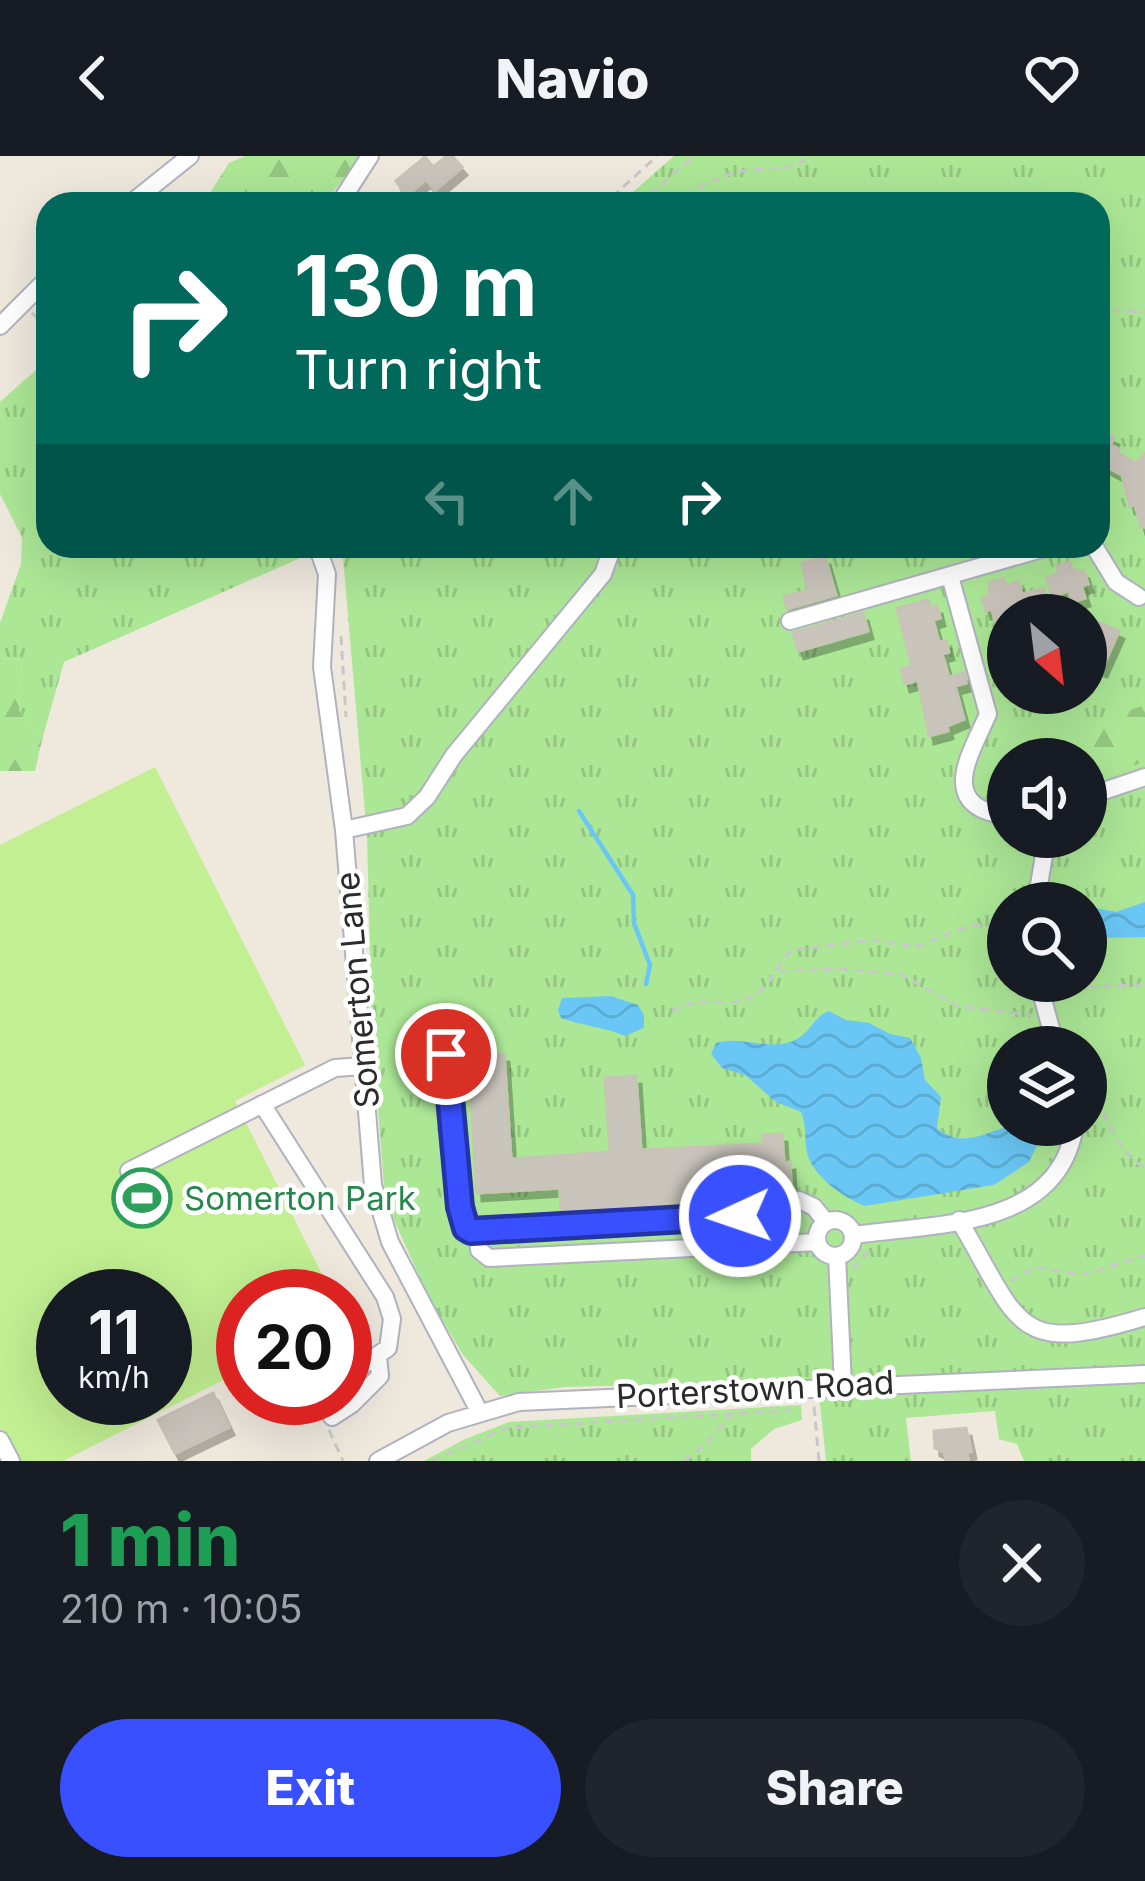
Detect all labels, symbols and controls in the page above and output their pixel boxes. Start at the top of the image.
icon: back [60,45,126,111]
icon: heart [1019,45,1085,111]
text: Navio [495,46,650,111]
text: 130 m [294,235,538,336]
icon: right [96,240,252,396]
text: Turn right [294,337,542,402]
icon: left [414,468,480,534]
icon: ahead [540,468,606,534]
icon: right [666,468,732,534]
north arrow [987,594,1107,714]
map controls [987,594,1107,1146]
button: sound [987,738,1107,858]
street label: Somerton Lane [327,870,387,1110]
button: search [987,882,1107,1002]
pin [395,1003,497,1105]
icon: arrive [413,1021,479,1087]
button: layers [987,1026,1107,1146]
position arrow [677,1153,803,1279]
sports icon: Somerton Park [111,1167,173,1229]
place label: Somerton Park [184,1178,416,1218]
speed limit sign: 20 [216,1269,372,1425]
text: 11 [88,1296,140,1368]
text: km/h [78,1359,150,1395]
street label: Porterstown Road [615,1362,895,1416]
text: 1 min [60,1496,240,1583]
button: close [959,1500,1085,1626]
text: 210 m · 10:05 [60,1585,303,1632]
button: Exit [60,1719,561,1857]
button: Share [585,1719,1085,1857]

